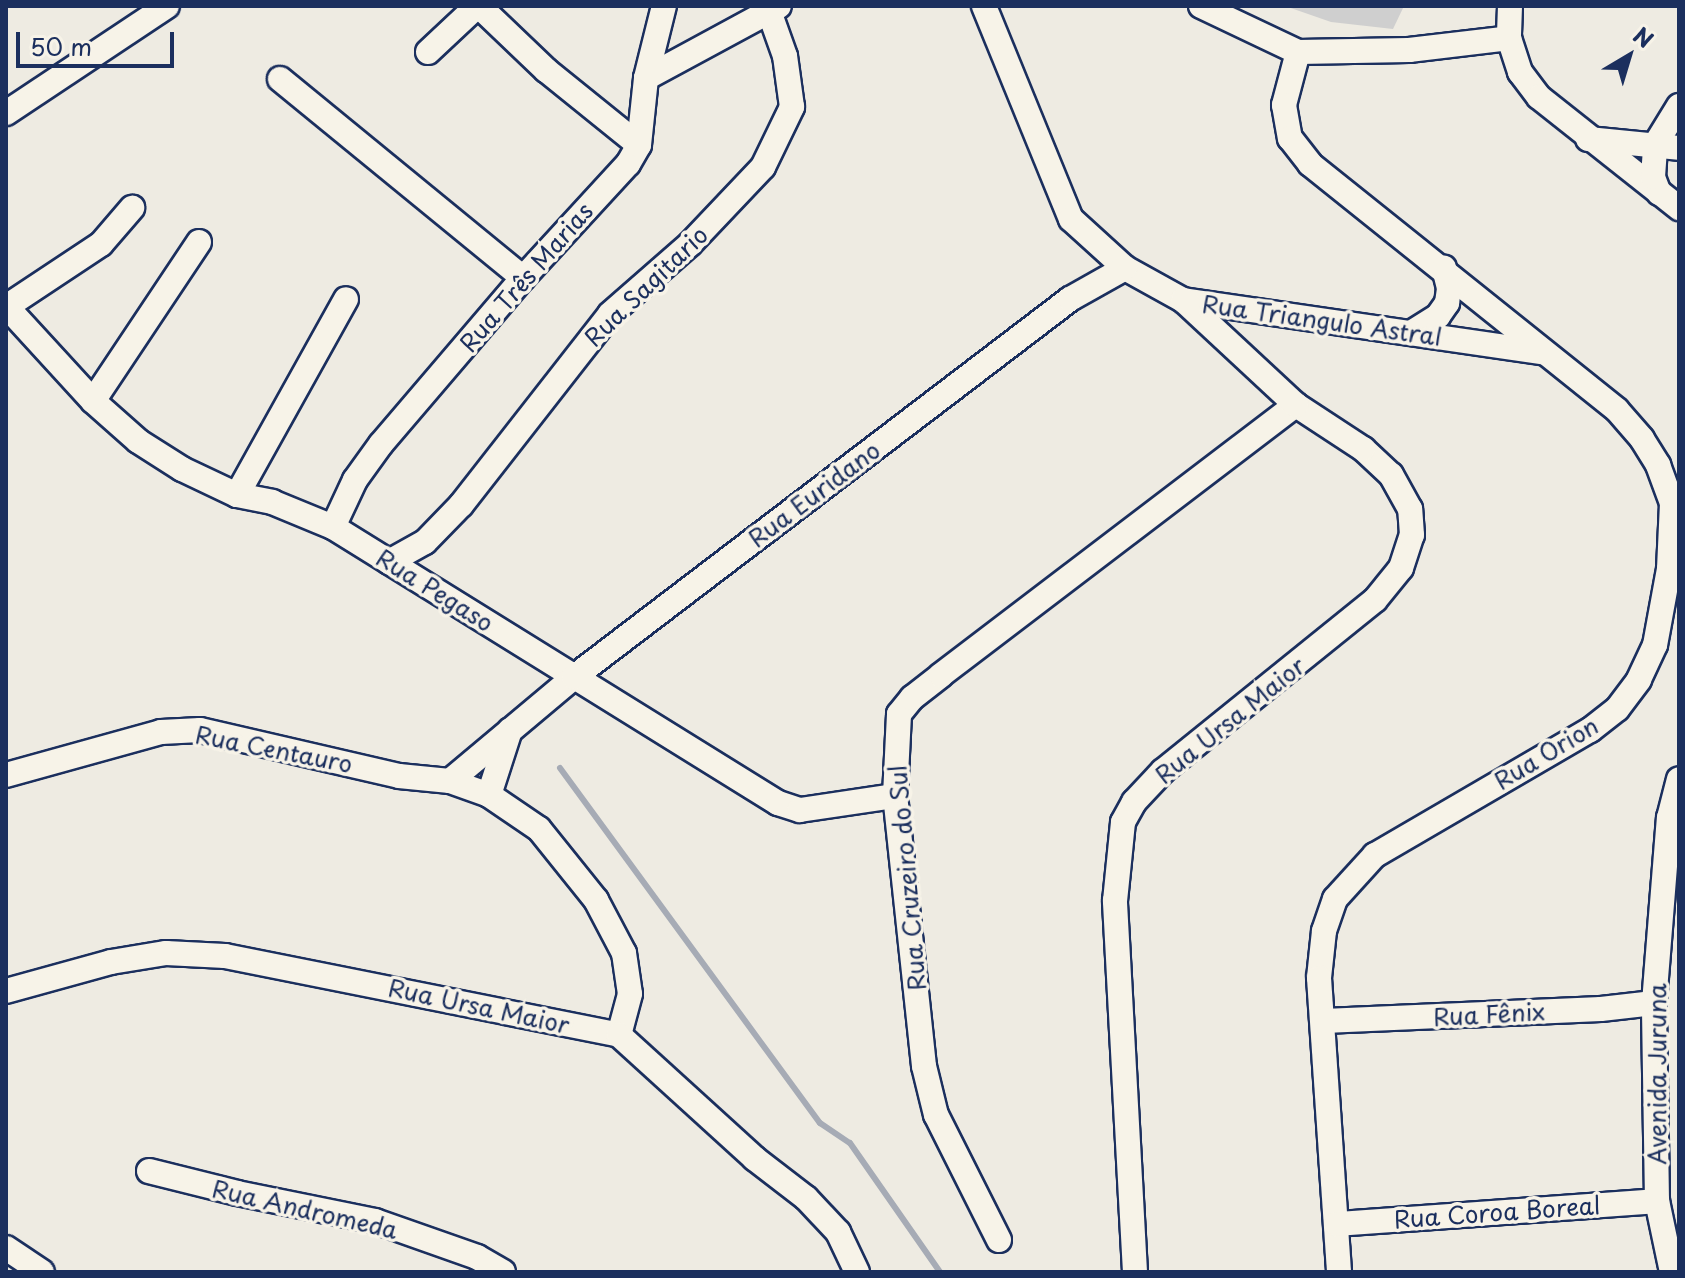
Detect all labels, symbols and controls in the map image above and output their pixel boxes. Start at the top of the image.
scale bar [20,16,178,66]
north arrow [1589,16,1669,96]
text: N [1627,18,1661,55]
text: 50 m [30,28,92,64]
street label: Rua Três Marias [453,196,599,358]
street label: Rua Sagitario [579,220,713,352]
street label: Rua Triangulo Astral [1200,289,1444,351]
street label: Rua Euridano [742,435,886,553]
street label: Rua Pegaso [371,543,499,637]
street label: Rua Ursa Maior [1149,650,1311,790]
street label: Rua Orion [1487,710,1605,796]
street label: Rua Centauro [191,719,357,779]
street label: Rua Cruzeiro do Sul [883,764,931,992]
street label: Rua Ursa Maior [385,973,573,1039]
street label: Avenida Juruna [1643,985,1671,1163]
street label: Rua Fênix [1432,997,1546,1031]
street label: Rua Andromeda [210,1174,400,1244]
street label: Rua Coroa Boreal [1393,1190,1601,1234]

